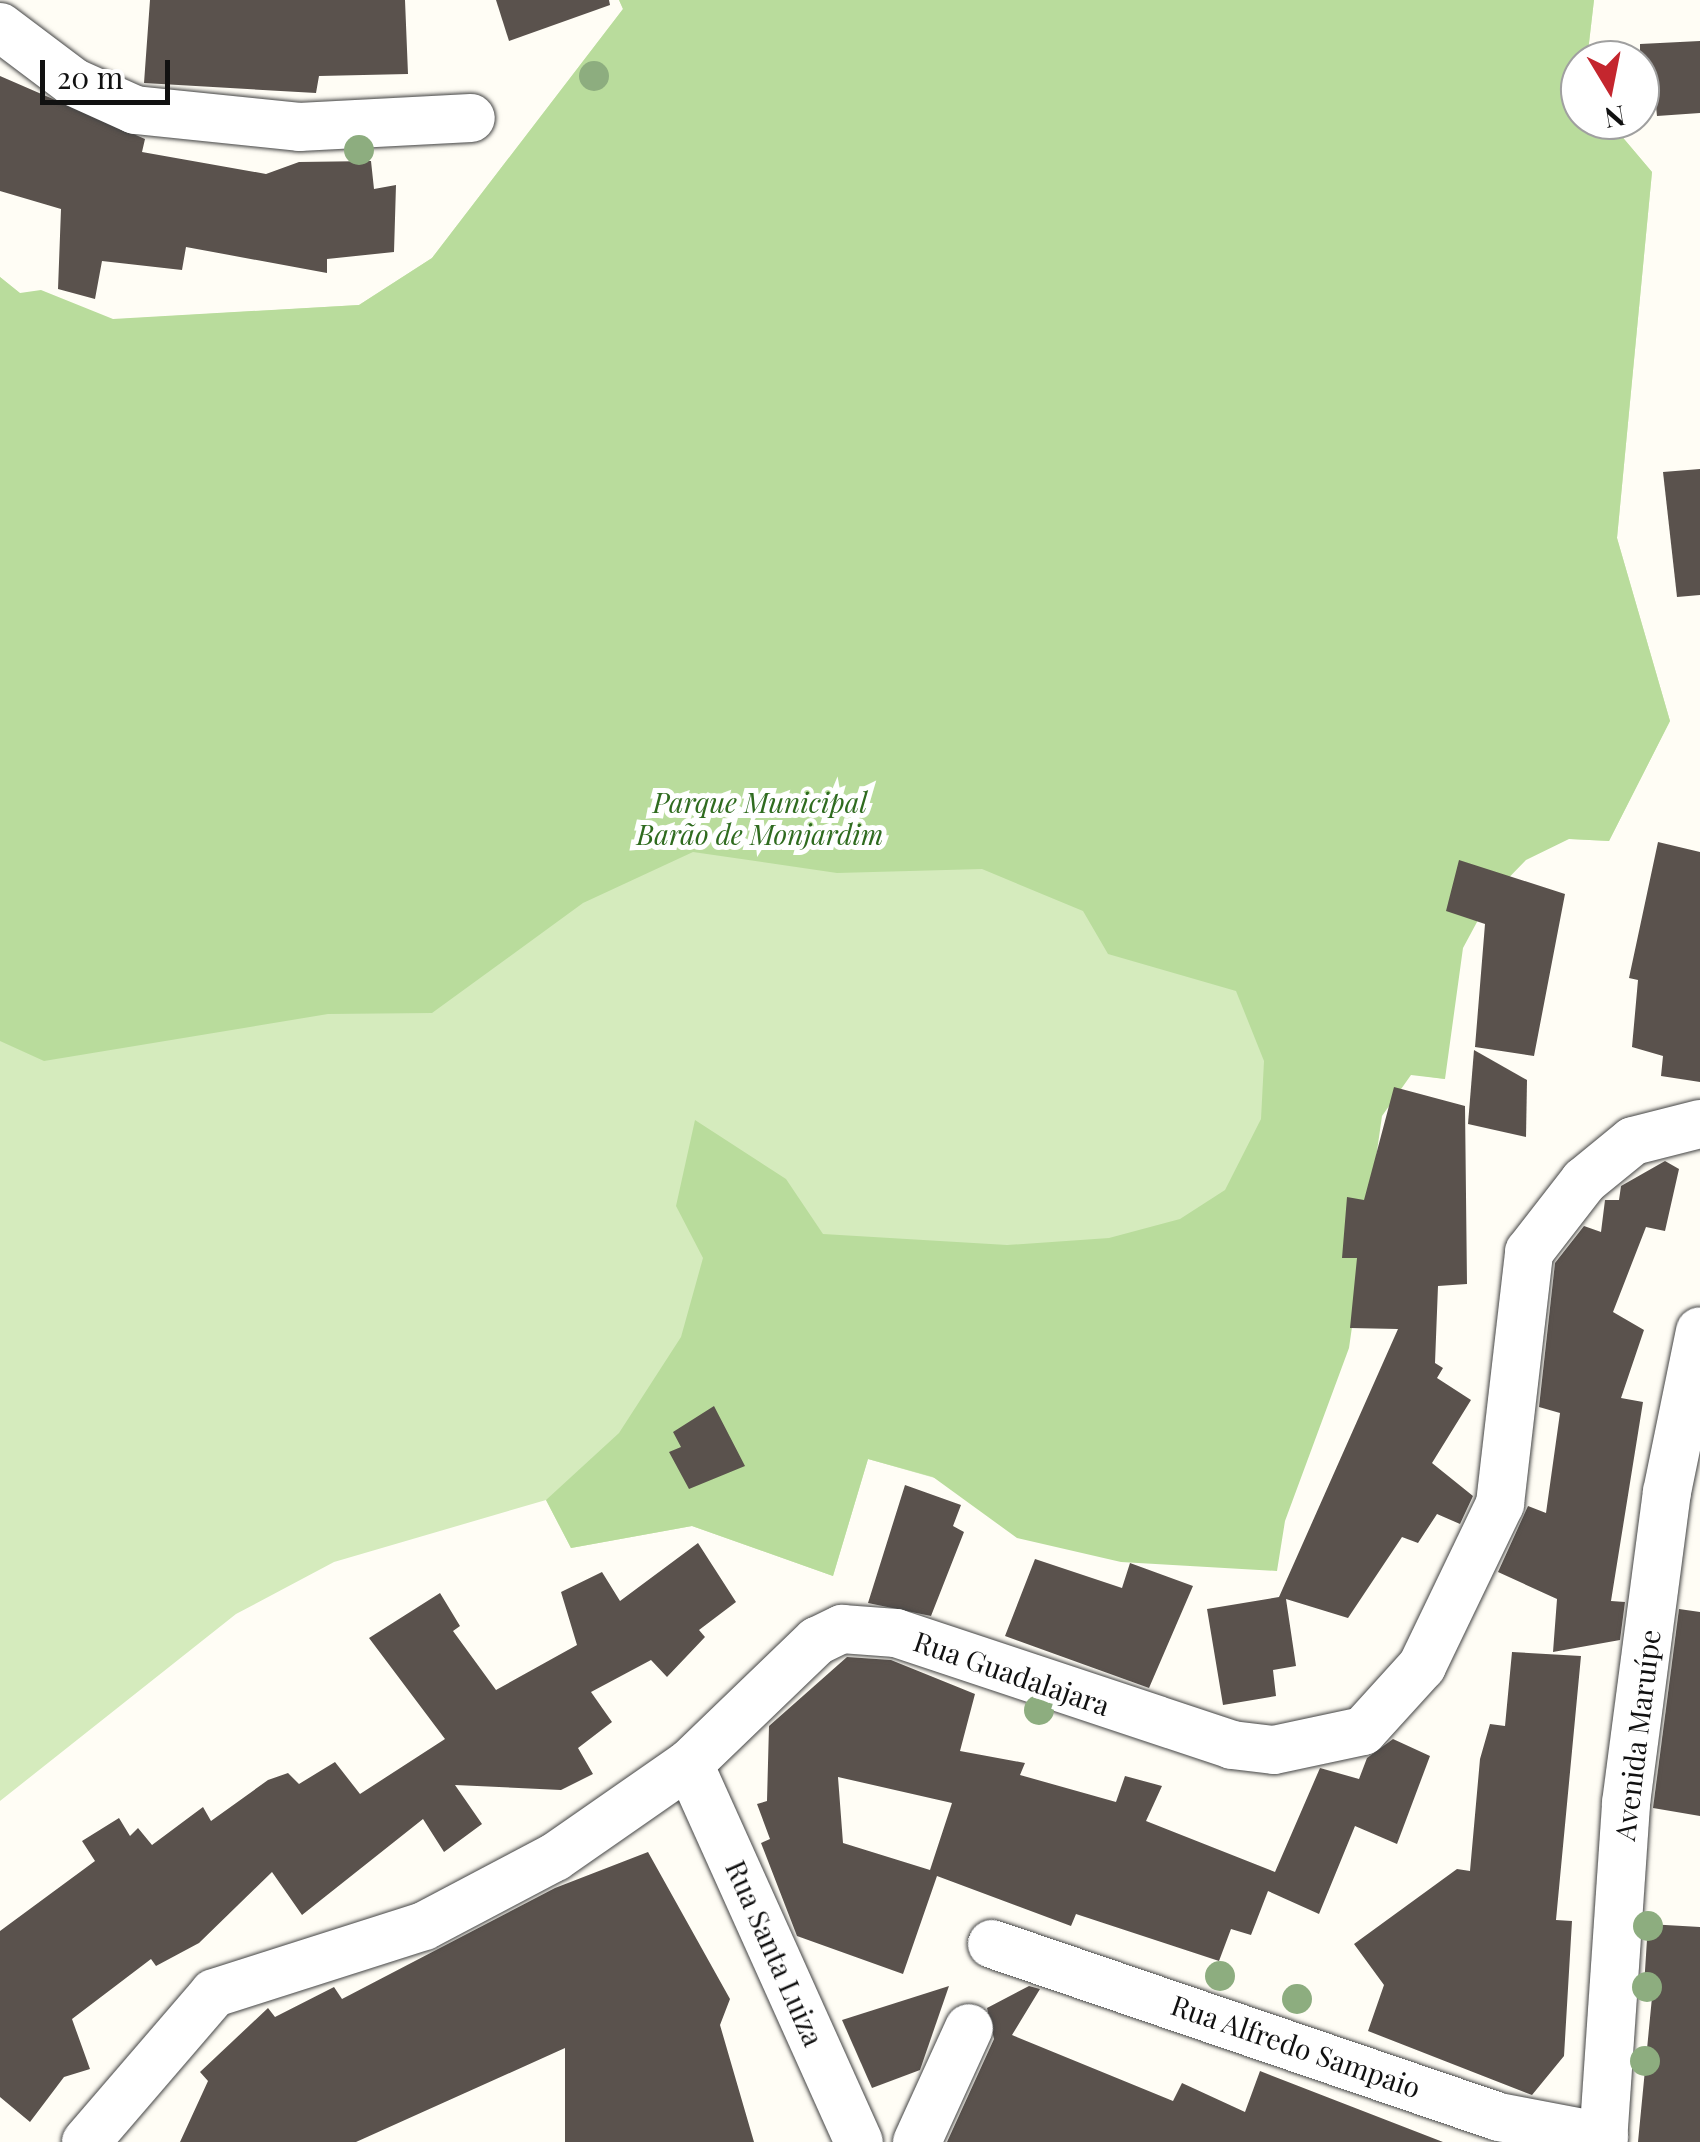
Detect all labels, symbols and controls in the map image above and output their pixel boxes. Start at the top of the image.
scale bar [45,40,175,102]
north arrow [1560,40,1660,140]
text: 20 m [57,57,123,97]
text: N [1602,98,1628,138]
park label: Parque Municipal Barão de Monjardim [637,785,883,851]
street label: Rua Guadalajara [910,1624,1114,1722]
street label: Avenida Maruípe [1607,1627,1667,1843]
street label: Rua Santa Luiza [719,1855,831,2051]
street label: Rua Alfredo Sampaio [1166,1987,1426,2105]

